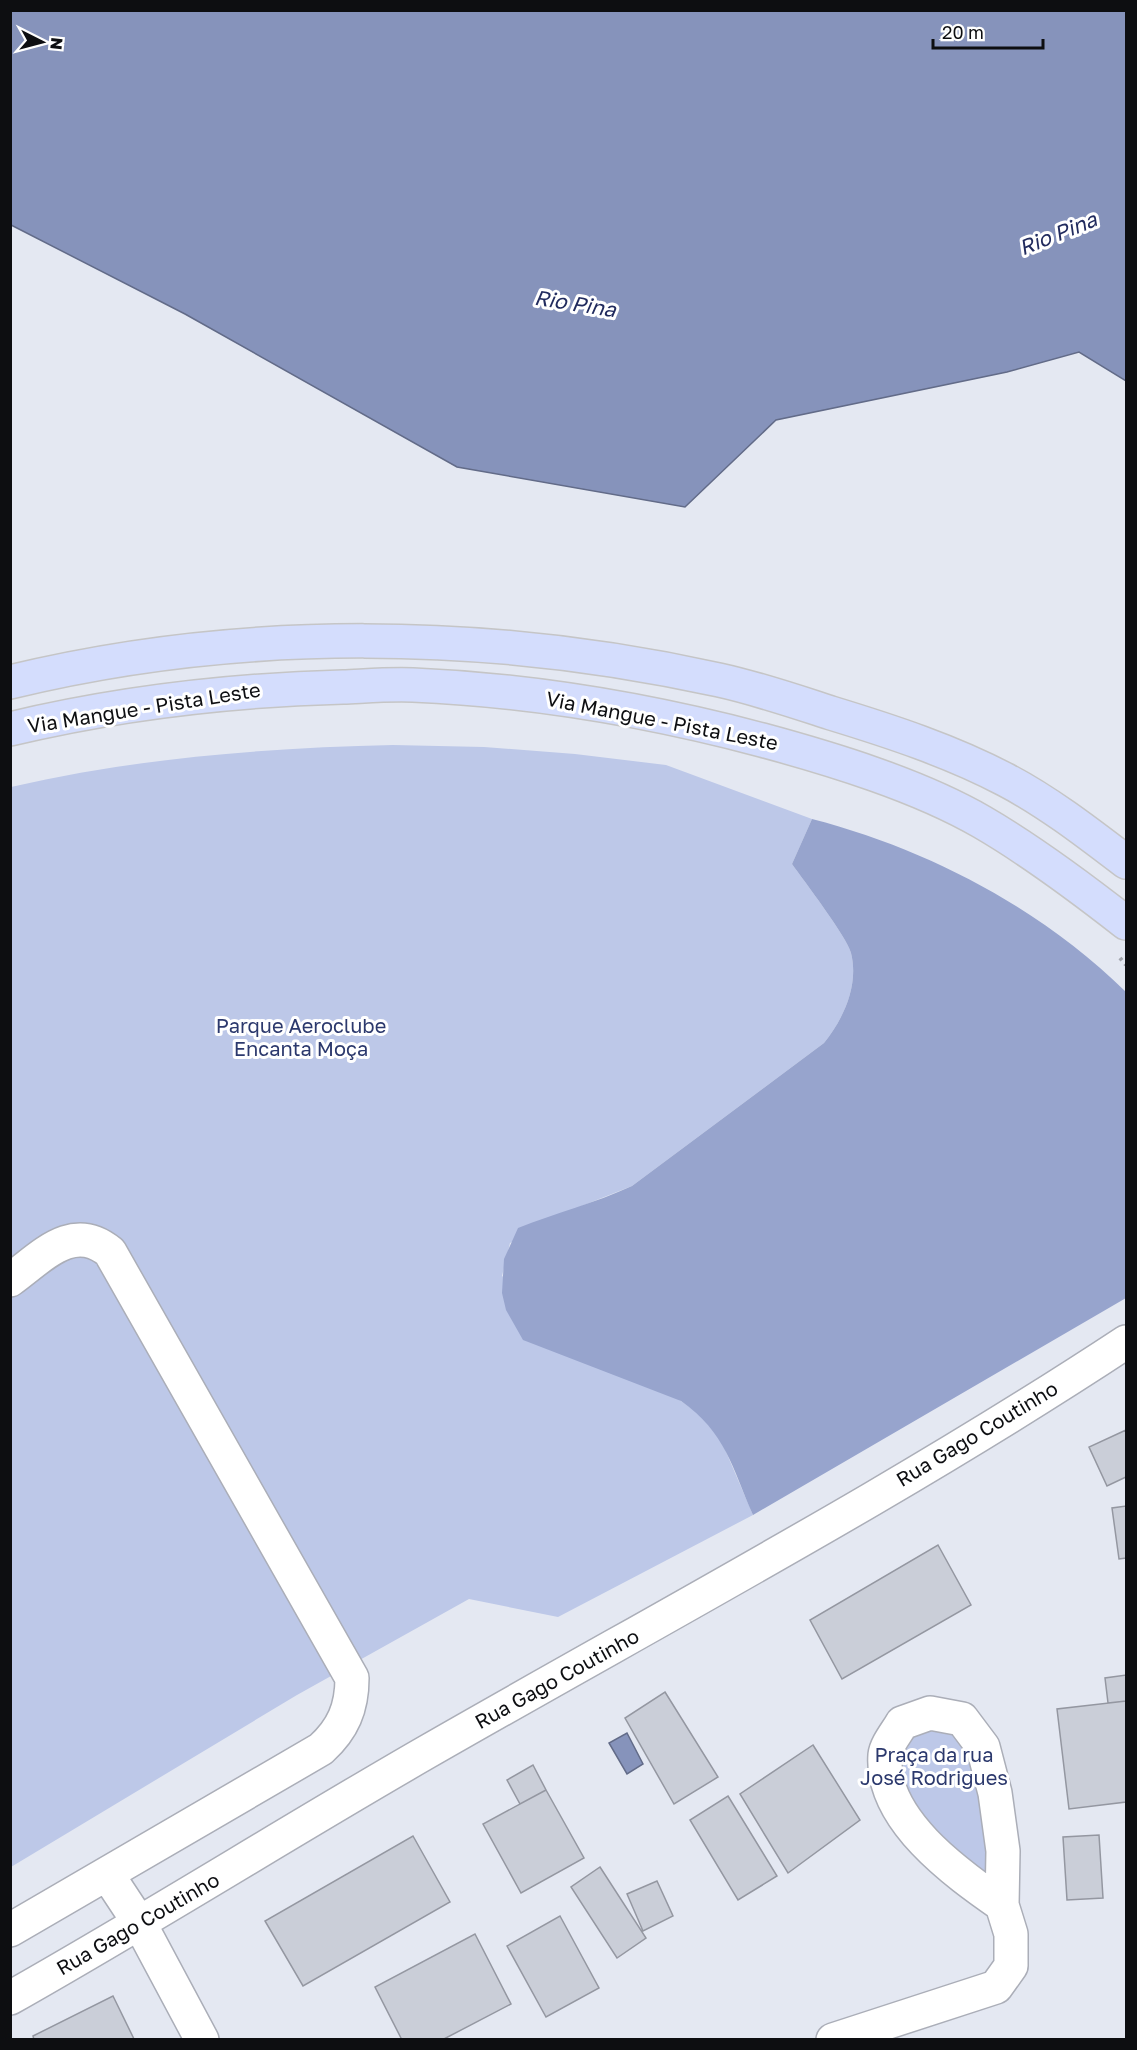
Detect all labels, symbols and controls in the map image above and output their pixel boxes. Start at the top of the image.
north arrow [12,12,72,72]
scale bar [933,12,1042,50]
text: 20 m [942,21,984,43]
text: N [46,36,67,51]
water label: Rio Pina [1015,205,1102,260]
water label: Rio Pina [533,284,619,322]
street label: Via Mangue - Pista Leste [26,677,262,737]
street label: Via Mangue - Pista Leste [544,686,780,754]
park label: Parque Aeroclube Encanta Moça [216,1013,386,1060]
street label: Rua Gago Coutinho [891,1375,1062,1491]
street label: Rua Gago Coutinho [470,1623,643,1733]
park label: Praça da rua José Rodrigues [860,1742,1008,1789]
street label: Rua Gago Coutinho [52,1867,223,1980]

